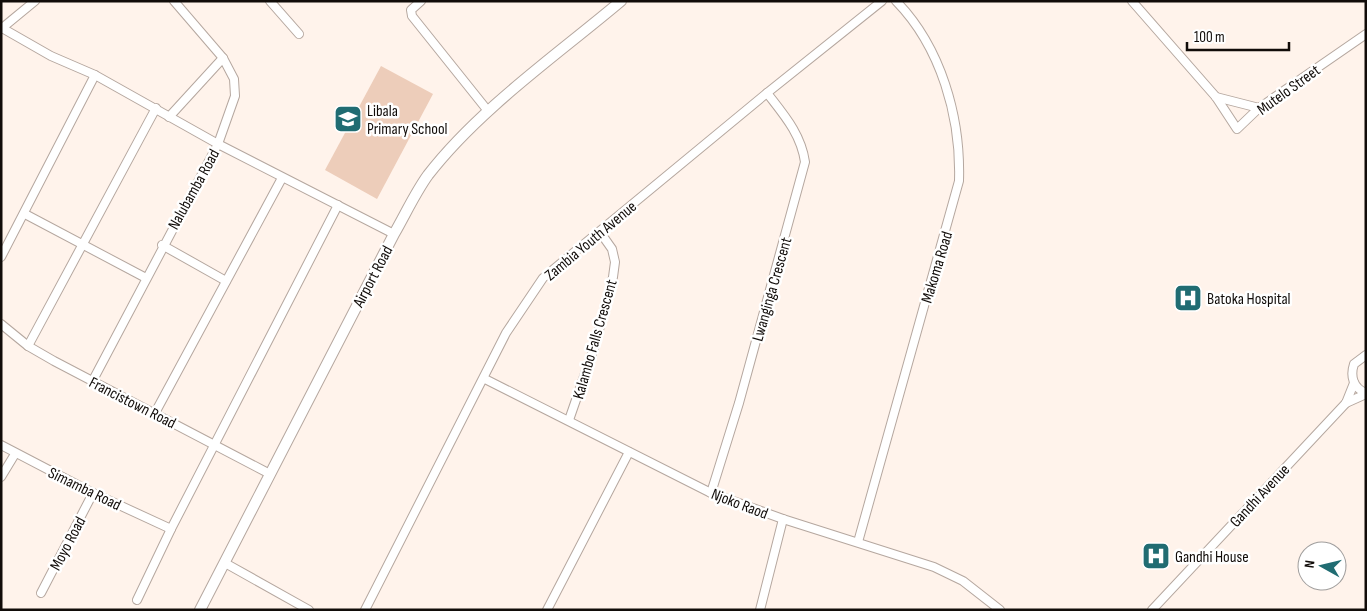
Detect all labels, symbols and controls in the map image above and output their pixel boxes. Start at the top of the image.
scale bar [1187,20,1290,52]
text: 100 m [1194,28,1225,47]
street label: Mutelo Street [1254,61,1324,119]
place label: Libala Primary School [367,102,448,139]
school or university icon: Libala Primary School [333,104,363,134]
street label: Nalubamba Road [164,146,224,233]
street label: Zambia Youth Avenue [541,197,641,285]
street label: Makoma Road [918,229,957,306]
street label: Lwanginga Crescent [749,235,796,344]
street label: Airport Road [349,243,397,311]
street label: Kalambo Falls Crescent [569,277,622,401]
hospital icon: Batoka Hospital [1173,283,1203,313]
place label: Batoka Hospital [1207,290,1291,309]
street label: Francistown Road [86,373,179,433]
street label: Gandhi Avenue [1226,461,1294,531]
street label: Simamba Road [45,464,124,515]
street label: Njoko Raod [708,485,771,524]
street label: Moyo Road [46,514,90,574]
hospital icon: Gandhi House [1141,541,1171,571]
north arrow [1297,541,1347,591]
place label: Gandhi House [1175,548,1249,567]
text: N [1301,559,1319,569]

